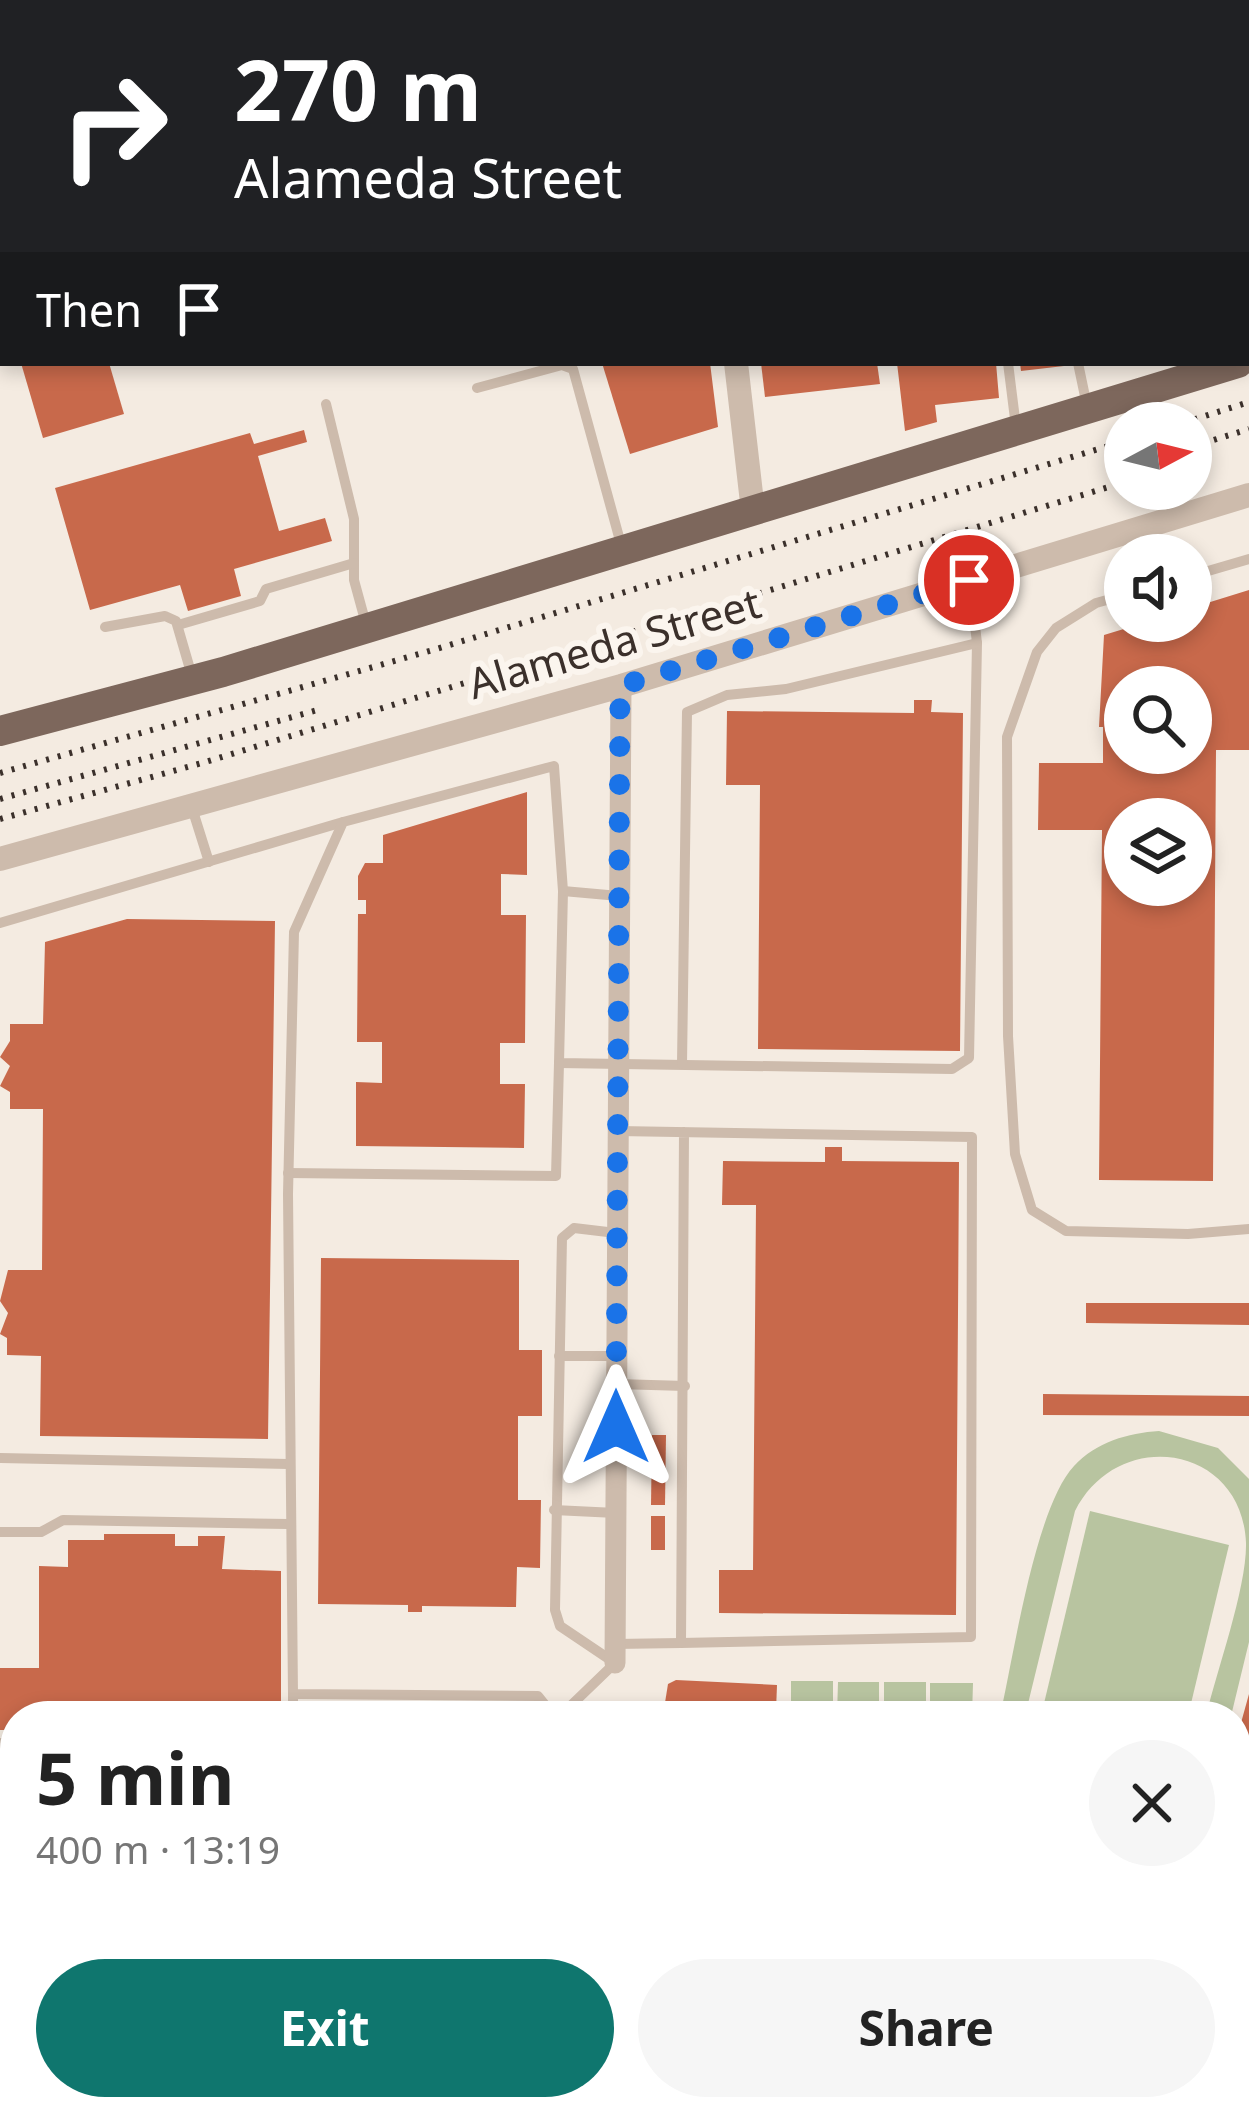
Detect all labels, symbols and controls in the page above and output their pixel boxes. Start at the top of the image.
text: 270 m [234,31,482,146]
icon: right [36,48,192,204]
text: Alameda Street [234,140,622,214]
icon: arrive [166,276,232,342]
text: Then [36,279,142,340]
north arrow [1104,402,1212,510]
map controls [1104,402,1212,906]
pin [918,529,1020,631]
button: sound [1104,534,1212,642]
icon: arrive [936,547,1002,613]
street label: Alameda Street [461,573,767,711]
button: search [1104,666,1212,774]
button: layers [1104,798,1212,906]
position arrow [553,1364,679,1490]
text: 5 min [36,1728,234,1826]
button: close [1089,1740,1215,1866]
text: 400 m · 13:19 [36,1822,280,1875]
button: Exit [36,1959,614,2097]
button: Share [638,1959,1215,2097]

